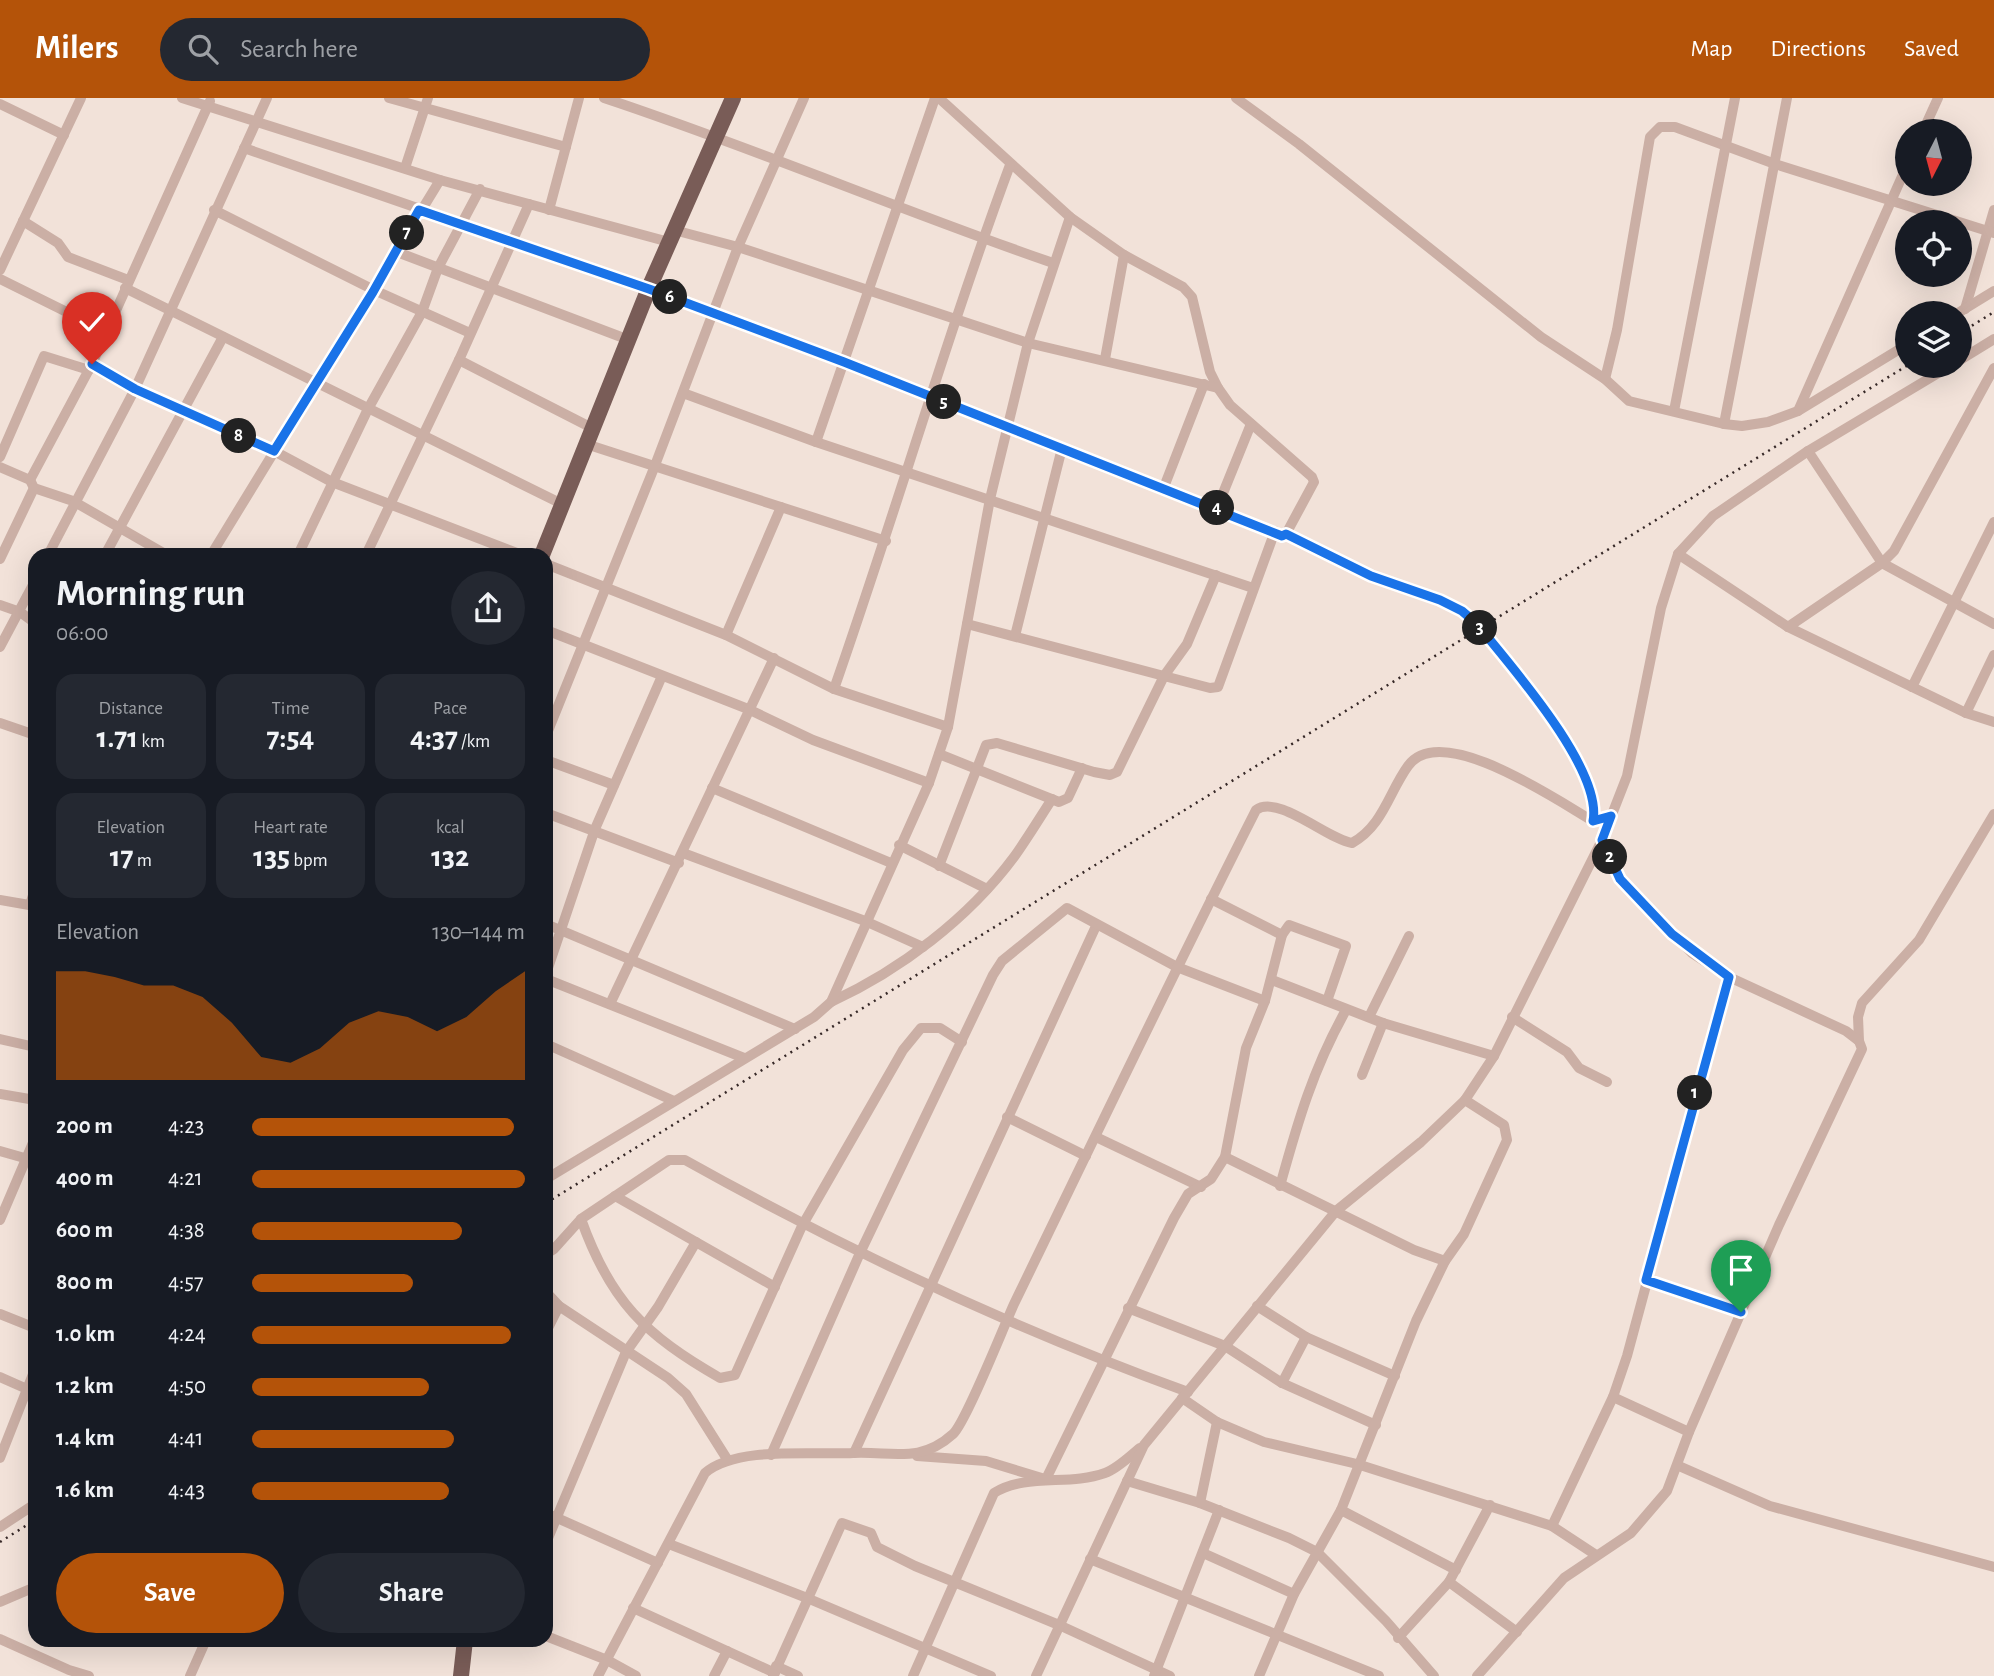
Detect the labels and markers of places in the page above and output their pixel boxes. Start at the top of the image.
pin: 7 [390,216,424,250]
pin: 6 [652,280,688,314]
pin [62,292,122,364]
pin: 5 [926,384,962,420]
pin: 8 [222,418,256,454]
pin: 4 [1200,490,1234,526]
pin: 3 [1462,610,1498,646]
pin: 2 [1592,840,1628,874]
pin: 1 [1678,1076,1712,1110]
pin [1711,1240,1771,1312]

